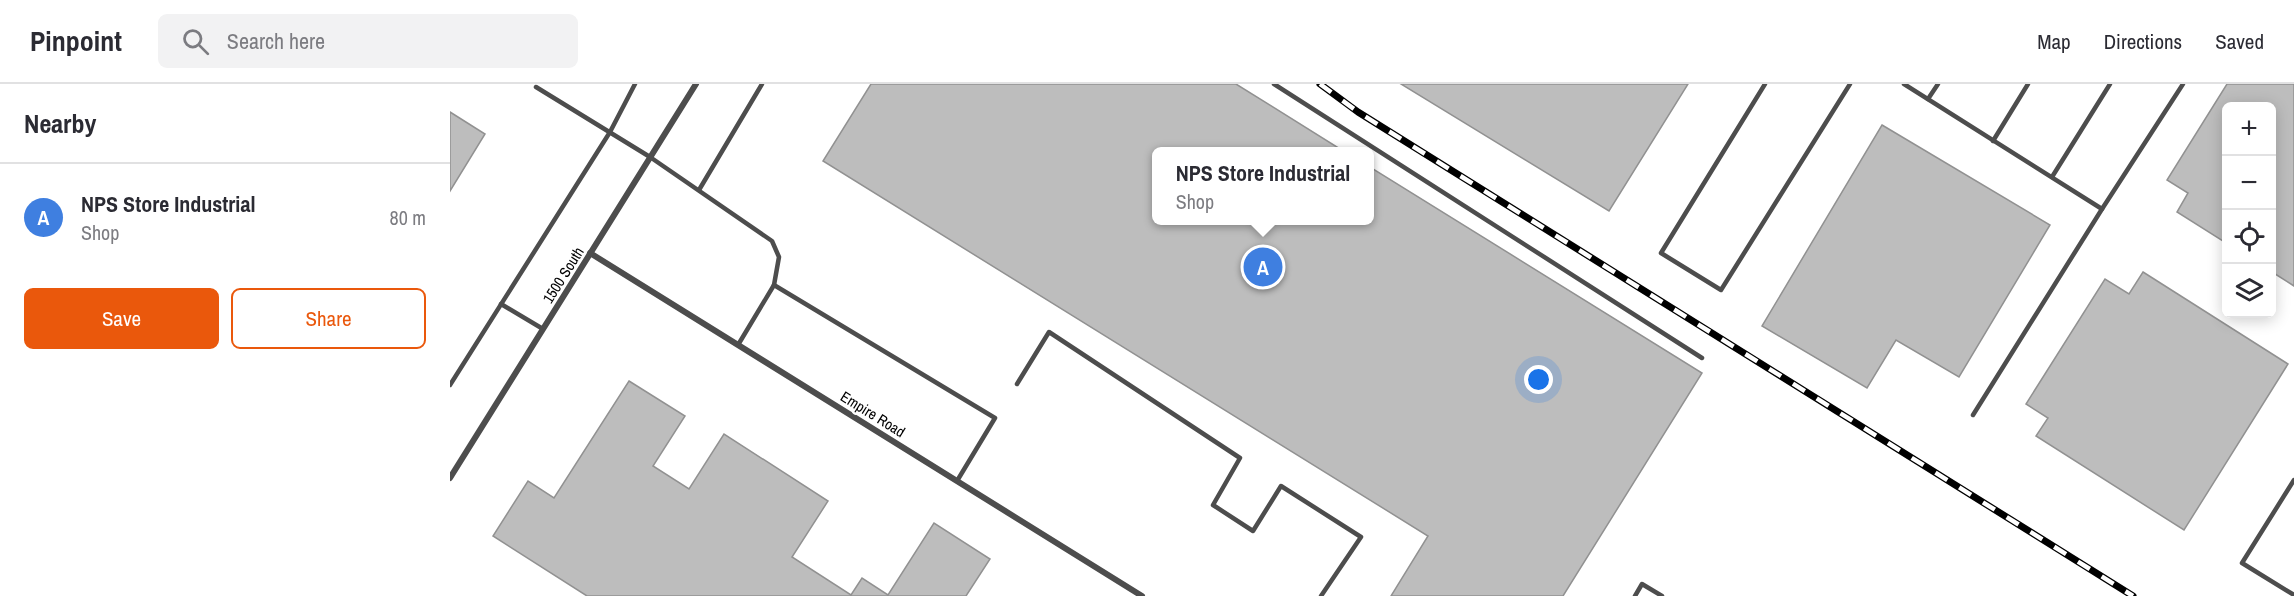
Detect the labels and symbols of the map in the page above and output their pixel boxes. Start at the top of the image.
street label: 1500 South [537,243,589,307]
pin: A [1244,244,1282,290]
your location [1524,365,1553,394]
street label: Empire Road [837,386,909,442]

